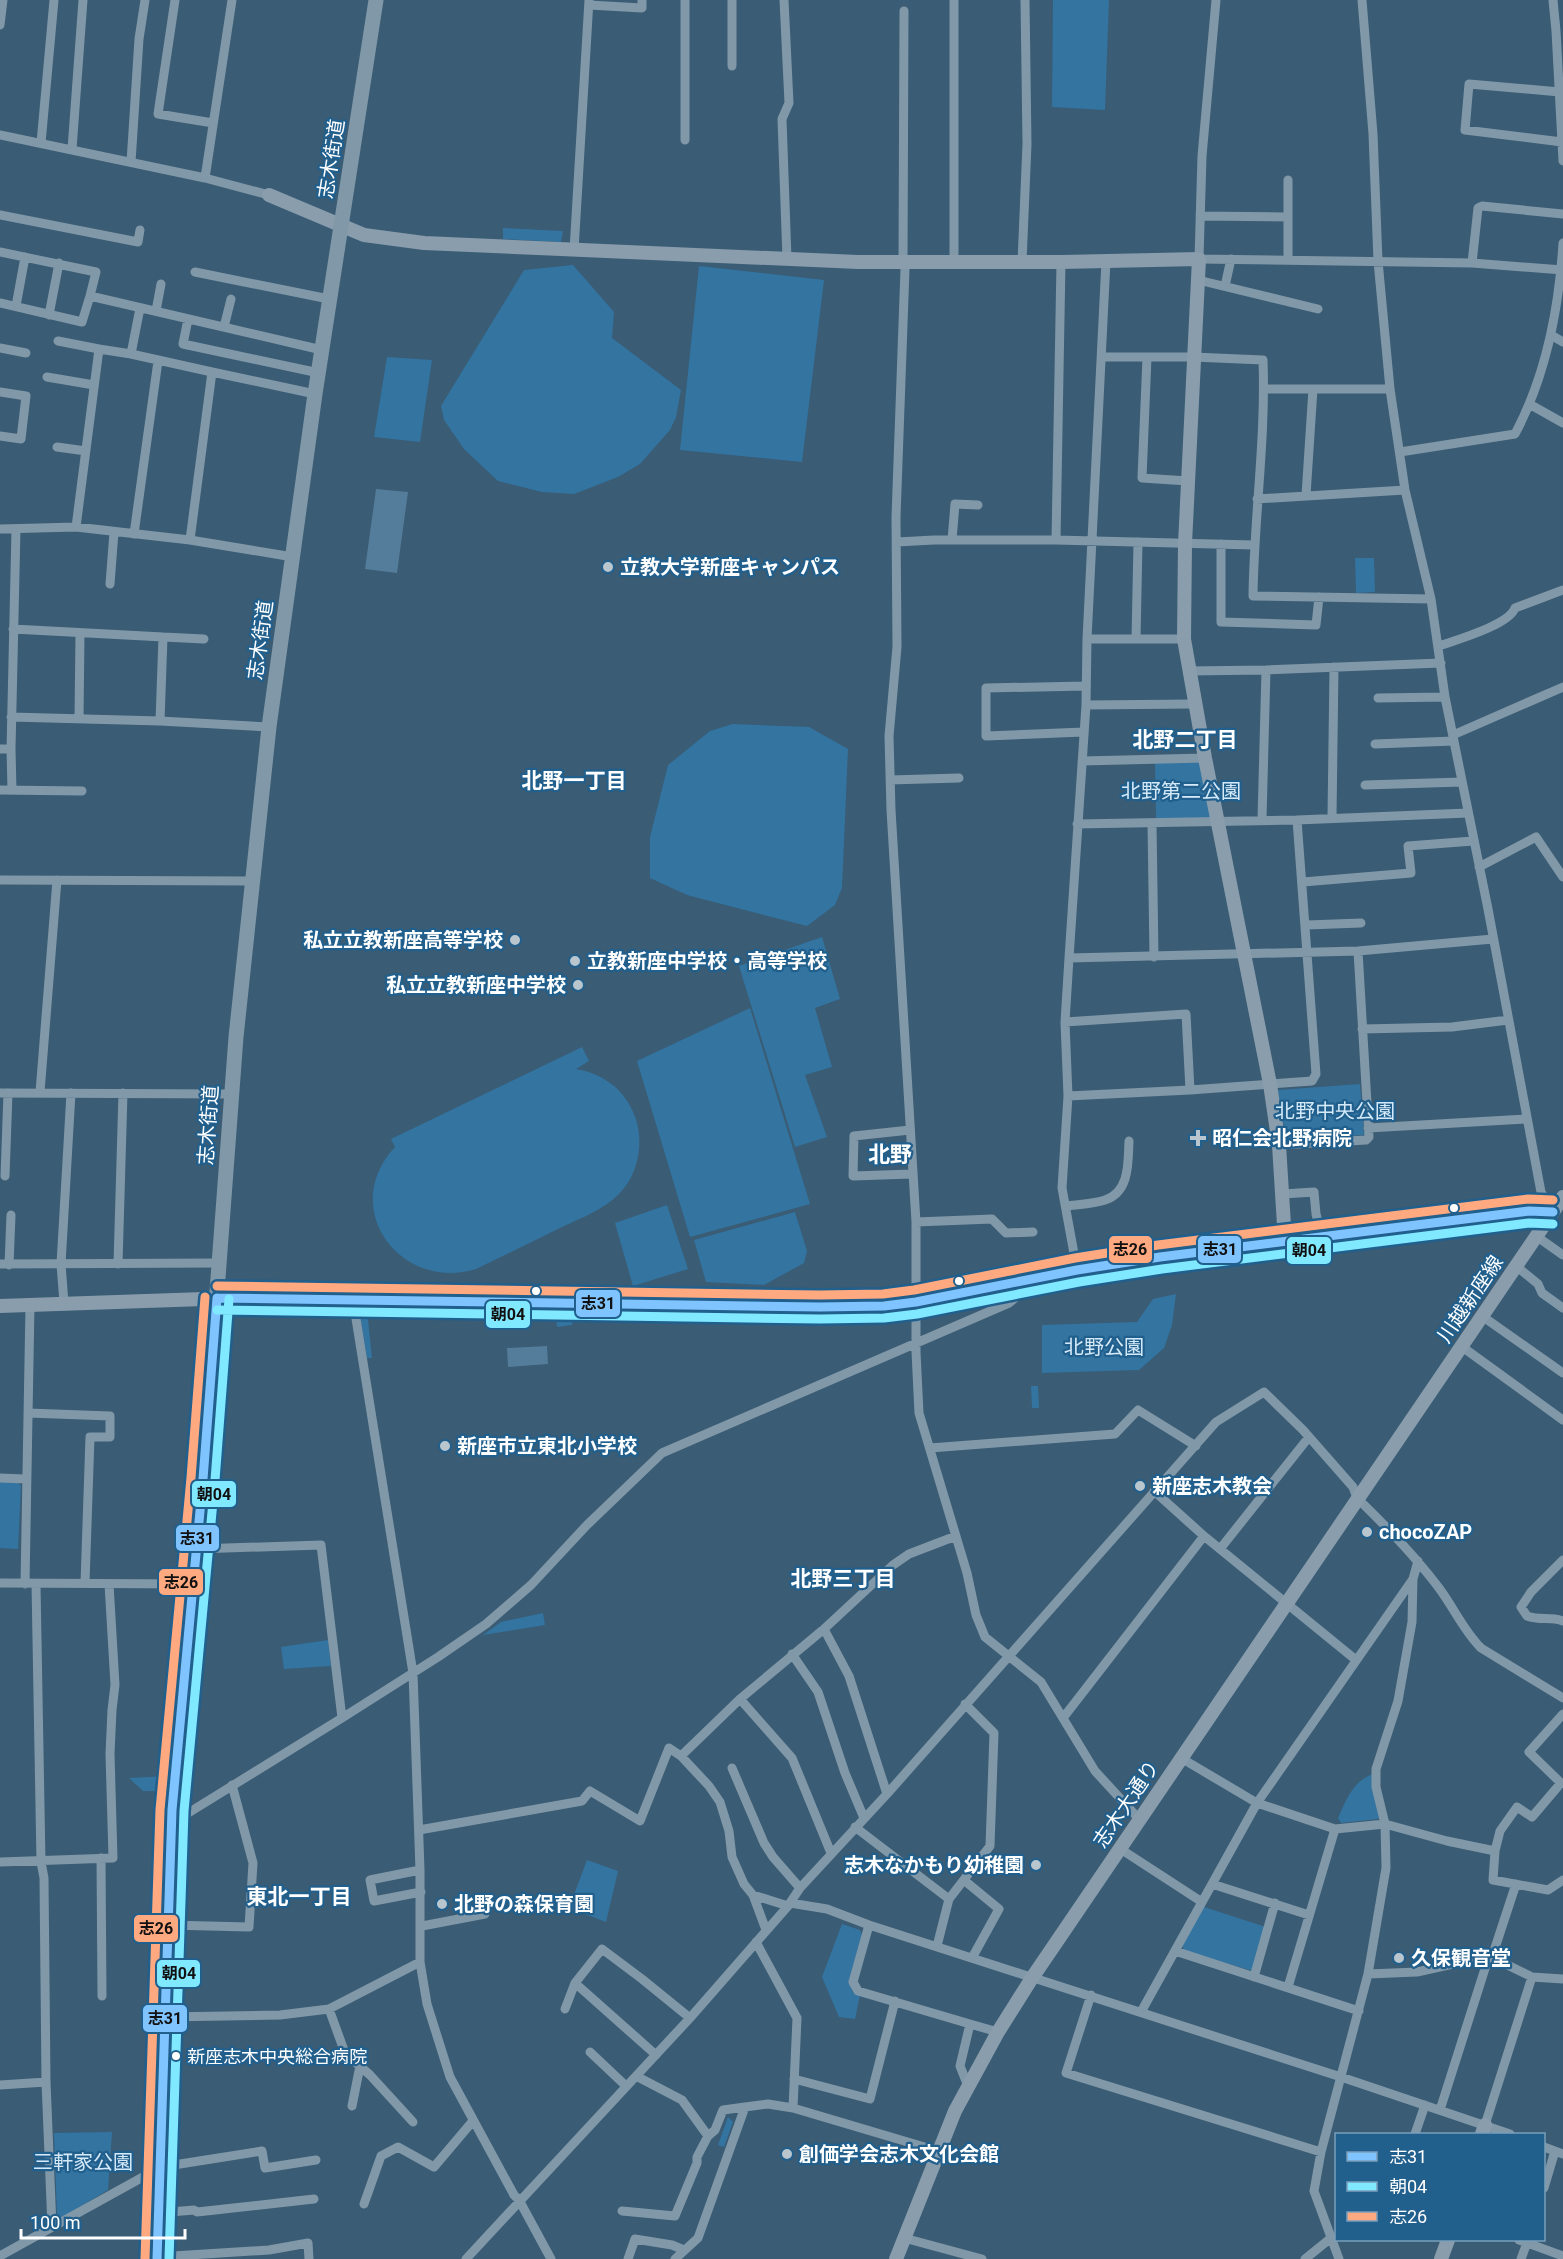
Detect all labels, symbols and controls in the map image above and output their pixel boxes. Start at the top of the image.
street label: 志木街道 [313,118,349,200]
place label: 立教大学新座キャンパス [620,555,840,579]
marker: 立教大学新座キャンパス [601,560,615,574]
street label: 志木街道 [243,599,277,681]
district label: 北野二丁目 [1133,728,1238,752]
district label: 北野一丁目 [522,769,627,793]
park label: 北野第二公園 [1121,779,1241,803]
place label: 私立立教新座高等学校 [303,928,503,952]
marker: 私立立教新座高等学校 [508,933,522,947]
place label: 立教新座中学校・高等学校 [587,949,827,973]
marker: 立教新座中学校・高等学校 [568,954,582,968]
place label: 私立立教新座中学校 [386,973,566,997]
marker: 私立立教新座中学校 [571,978,585,992]
street label: 志木街道 [193,1084,223,1166]
park label: 北野中央公園 [1275,1099,1395,1123]
place label: 昭仁会北野病院 [1212,1126,1352,1150]
marker: 昭仁会北野病院 [1189,1129,1207,1147]
district label: 北野 [868,1142,912,1167]
unlabelled marker [1448,1202,1460,1214]
line badge: 志26 [1108,1235,1153,1264]
line badge: 志31 [1197,1235,1242,1264]
line badge: 朝04 [1286,1236,1332,1265]
text: 志26 [1113,1240,1147,1259]
text: 志31 [1203,1240,1237,1259]
text: 朝04 [1292,1241,1326,1260]
street label: 川越新座線 [1432,1251,1508,1347]
unlabelled marker [953,1275,965,1287]
unlabelled marker [530,1285,542,1297]
line badge: 志31 [575,1289,621,1318]
text: 志31 [581,1294,615,1313]
line badge: 朝04 [485,1300,531,1329]
text: 朝04 [491,1305,525,1324]
park label: 北野公園 [1064,1335,1144,1359]
place label: 新座市立東北小学校 [457,1434,637,1458]
marker: 新座市立東北小学校 [438,1439,452,1453]
place label: 新座志木教会 [1152,1474,1272,1498]
marker: 新座志木教会 [1133,1479,1147,1493]
line badge: 朝04 [191,1480,237,1508]
text: 朝04 [197,1485,231,1504]
place label: chocoZAP [1379,1520,1472,1544]
line badge: 志31 [175,1524,220,1552]
marker: chocoZAP [1360,1525,1374,1539]
text: 志31 [180,1529,214,1548]
district label: 北野三丁目 [791,1567,896,1591]
line badge: 志26 [158,1568,204,1596]
text: 志26 [164,1573,198,1592]
street label: 志木大通り [1088,1756,1164,1852]
place label: 志木なかもり幼稚園 [844,1853,1024,1877]
marker: 志木なかもり幼稚園 [1029,1858,1043,1872]
district label: 東北一丁目 [247,1885,352,1909]
place label: 北野の森保育園 [454,1892,594,1916]
marker: 北野の森保育園 [435,1897,449,1911]
line badge: 志26 [133,1914,179,1943]
text: 志26 [139,1919,173,1938]
place label: 久保観音堂 [1411,1946,1511,1970]
marker: 久保観音堂 [1392,1951,1406,1965]
line badge: 朝04 [156,1959,201,1988]
text: 朝04 [162,1964,196,1983]
line badge: 志31 [142,2004,188,2033]
text: 志31 [148,2009,182,2028]
place label: 新座志木中央総合病院 [187,2046,367,2067]
marker: 新座志木中央総合病院 [170,2050,182,2062]
legend [1335,2133,1545,2241]
place label: 創価学会志木文化会館 [799,2142,999,2166]
text: 志31 [1389,2146,1427,2167]
marker: 創価学会志木文化会館 [780,2147,794,2161]
park label: 三軒家公園 [33,2150,133,2174]
text: 朝04 [1389,2176,1427,2197]
scale bar [21,2202,184,2240]
text: 志26 [1389,2206,1427,2227]
text: 100 m [30,2212,81,2233]

